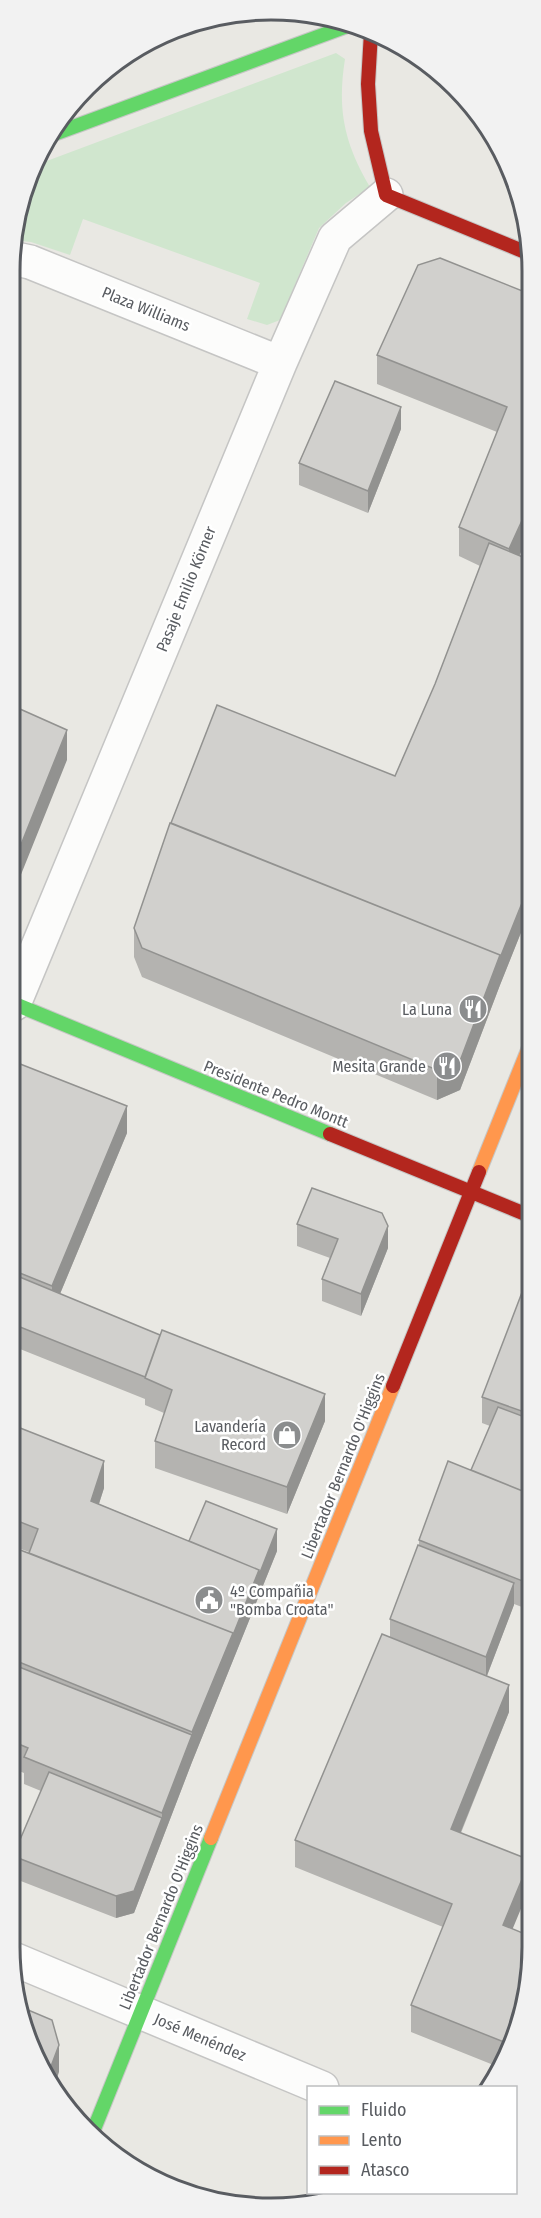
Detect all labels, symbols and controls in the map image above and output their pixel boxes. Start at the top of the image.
street label: Plaza Williams [99,283,193,335]
street label: Pasaje Emilio Körner [152,523,220,655]
restaurant icon: La Luna [457,993,489,1025]
place label: La Luna [402,1000,452,1019]
restaurant icon: Mesita Grande [431,1050,463,1082]
street label: Presidente Pedro Montt [201,1056,352,1132]
place label: Mesita Grande [332,1057,426,1076]
street label: Libertador Bernardo O'Higgins [297,1370,389,1561]
place label: Lavandería Record [194,1417,266,1454]
shop icon: Lavandería Record [271,1419,303,1451]
place label: 4º Compañia "Bomba Croata" [230,1582,333,1619]
public building icon: 4º Compañia "Bomba Croata" [193,1584,225,1616]
street label: Libertador Bernardo O'Higgins [115,1821,207,2012]
street label: José Menéndez [151,2009,249,2065]
legend [307,2086,517,2194]
text: Fluido [361,2099,407,2121]
text: Lento [361,2129,402,2151]
text: Atasco [361,2159,409,2181]

